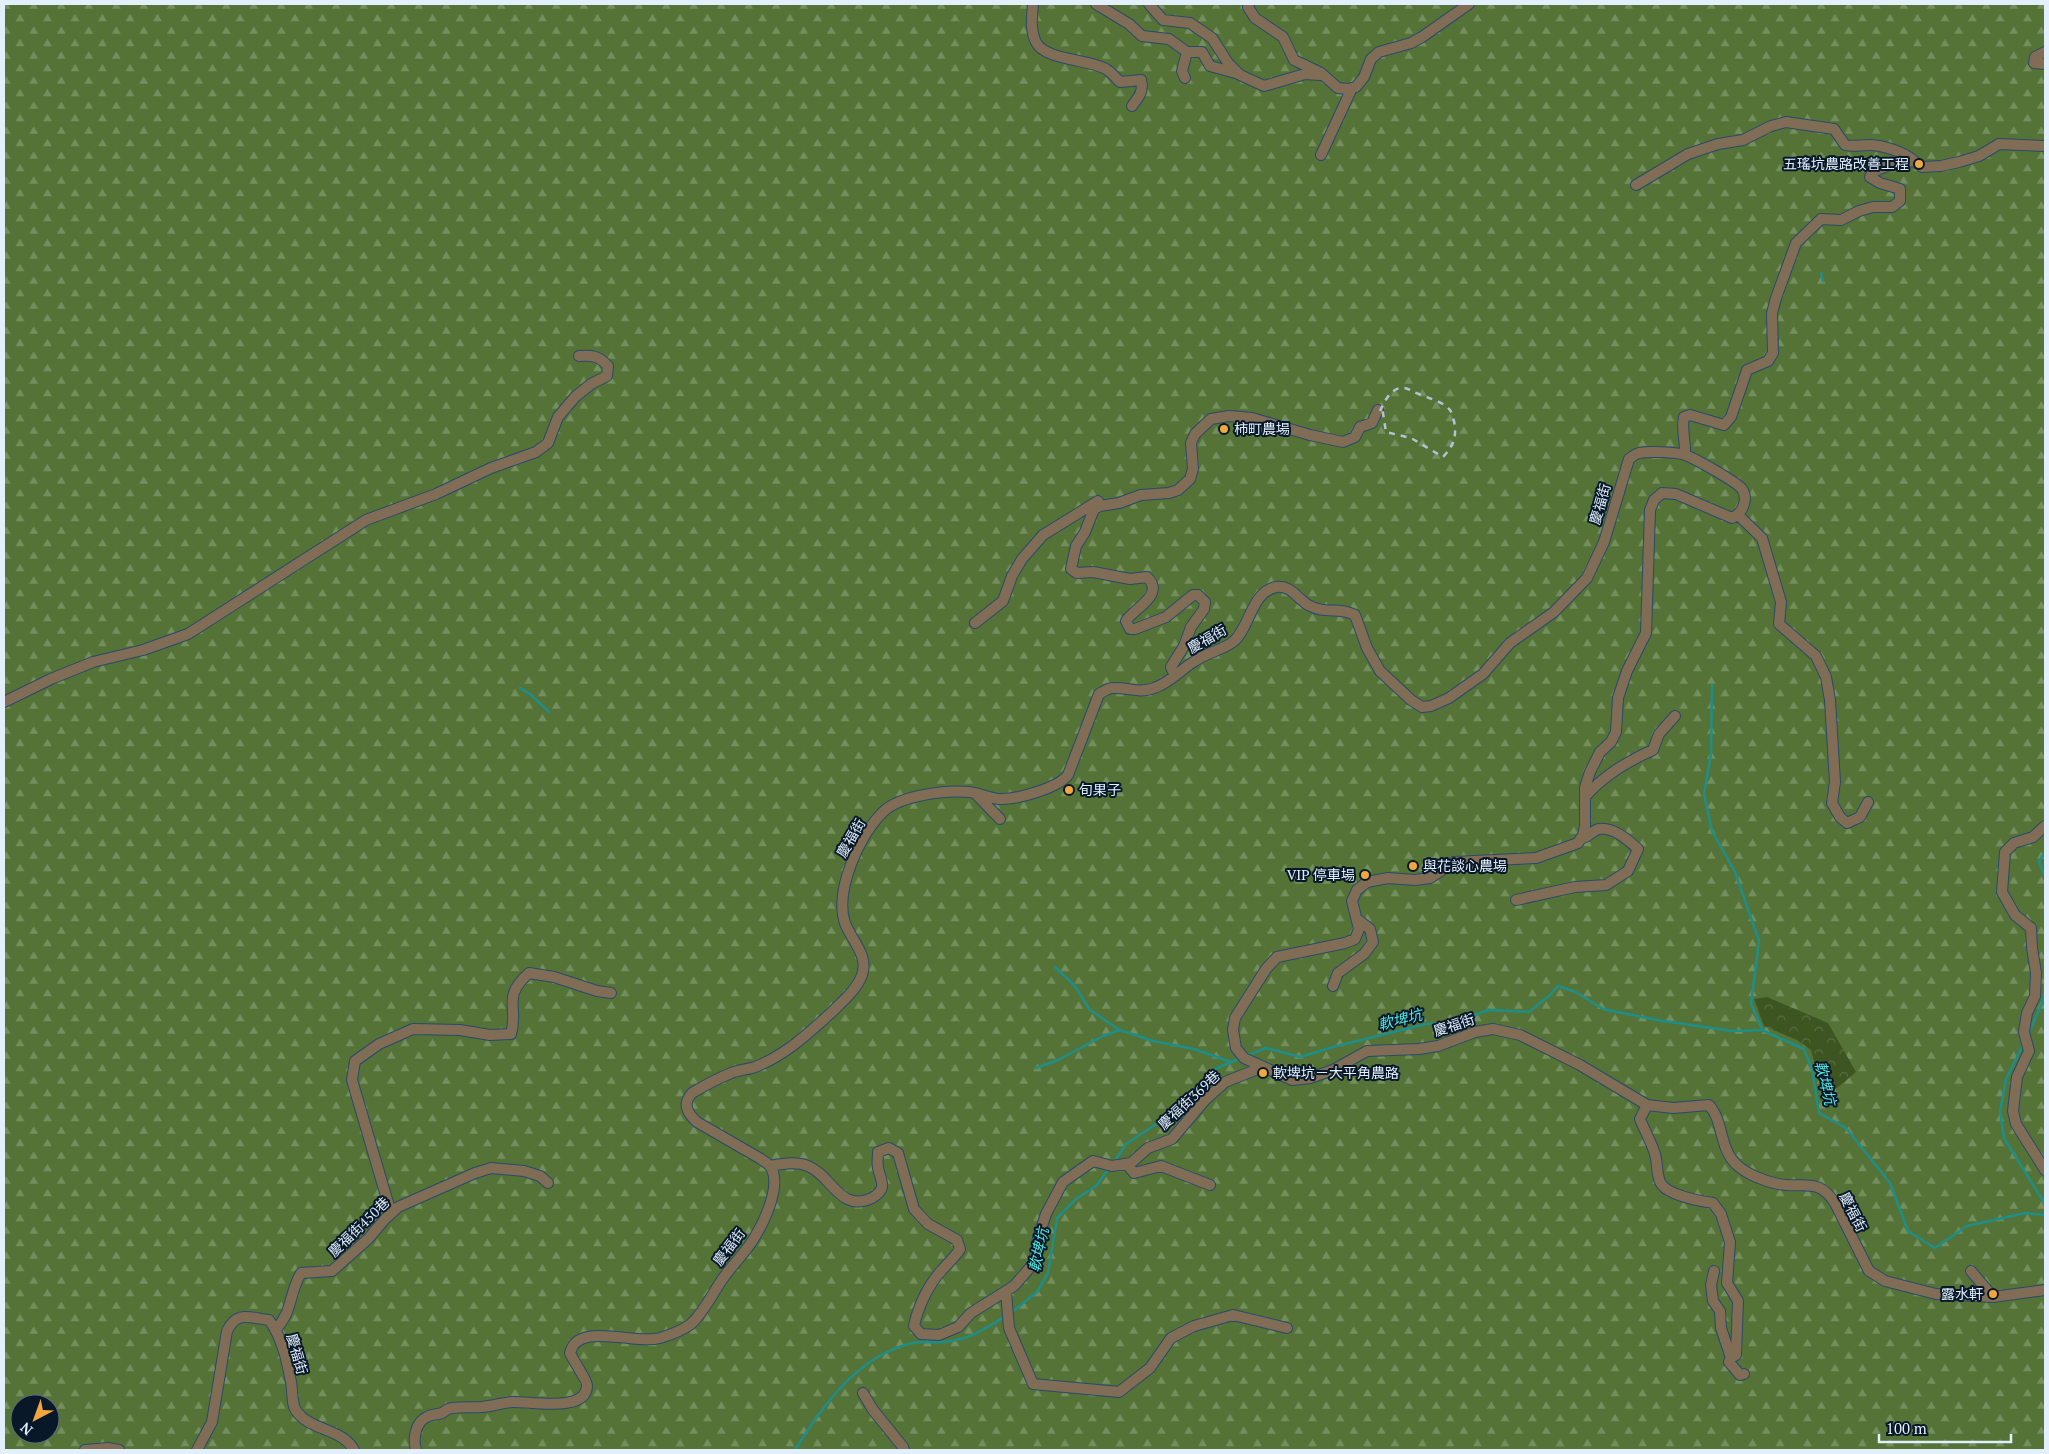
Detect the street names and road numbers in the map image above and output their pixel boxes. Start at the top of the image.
street label: 慶福街 [1585,481,1614,527]
street label: 慶福街 [1184,620,1230,657]
street label: 慶福街 [832,815,869,861]
street label: 慶福街 [1431,1009,1477,1040]
street label: 慶福街369巷 [1154,1066,1224,1133]
street label: 慶福街 [1835,1189,1871,1235]
street label: 慶福街450巷 [324,1193,393,1261]
street label: 慶福街 [708,1224,749,1269]
street label: 慶福街 [283,1331,312,1377]

